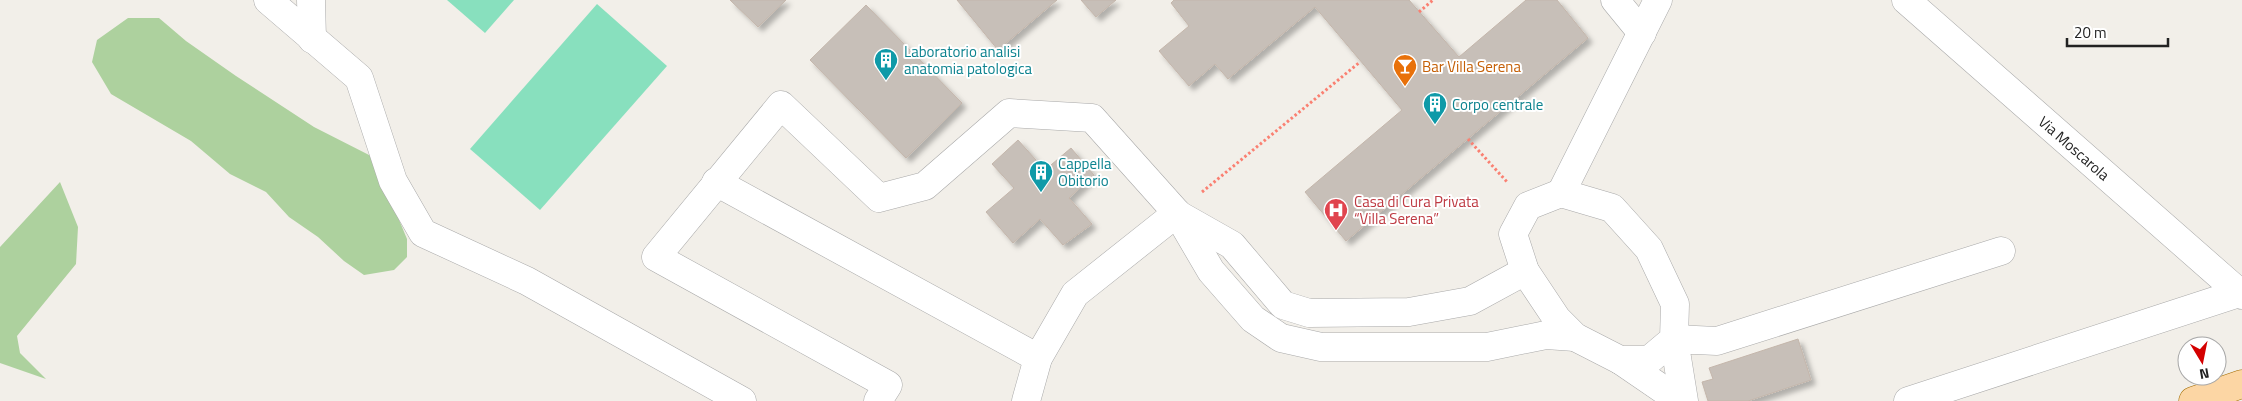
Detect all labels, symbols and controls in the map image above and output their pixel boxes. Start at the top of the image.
scale bar [2067,15,2168,47]
text: 20 m [2074,21,2107,44]
place label: Laboratorio analisi anatomia patologica [904,40,1032,80]
building icon: Laboratorio analisi anatomia patologica [873,47,899,81]
bar icon: Bar Villa Serena [1392,53,1418,87]
place label: Bar Villa Serena [1422,55,1521,78]
building icon: Corpo centrale [1422,91,1448,125]
place label: Corpo centrale [1452,93,1543,116]
street label: Via Moscarola [2034,110,2115,186]
place label: Cappella Obitorio [1058,152,1112,192]
building icon: Cappella Obitorio [1028,159,1054,193]
place label: Casa di Cura Privata “Villa Serena” [1354,190,1479,230]
hospital icon: Casa di Cura Privata “Villa Serena” [1323,197,1349,231]
north arrow [2177,336,2227,386]
text: N [2198,363,2211,385]

